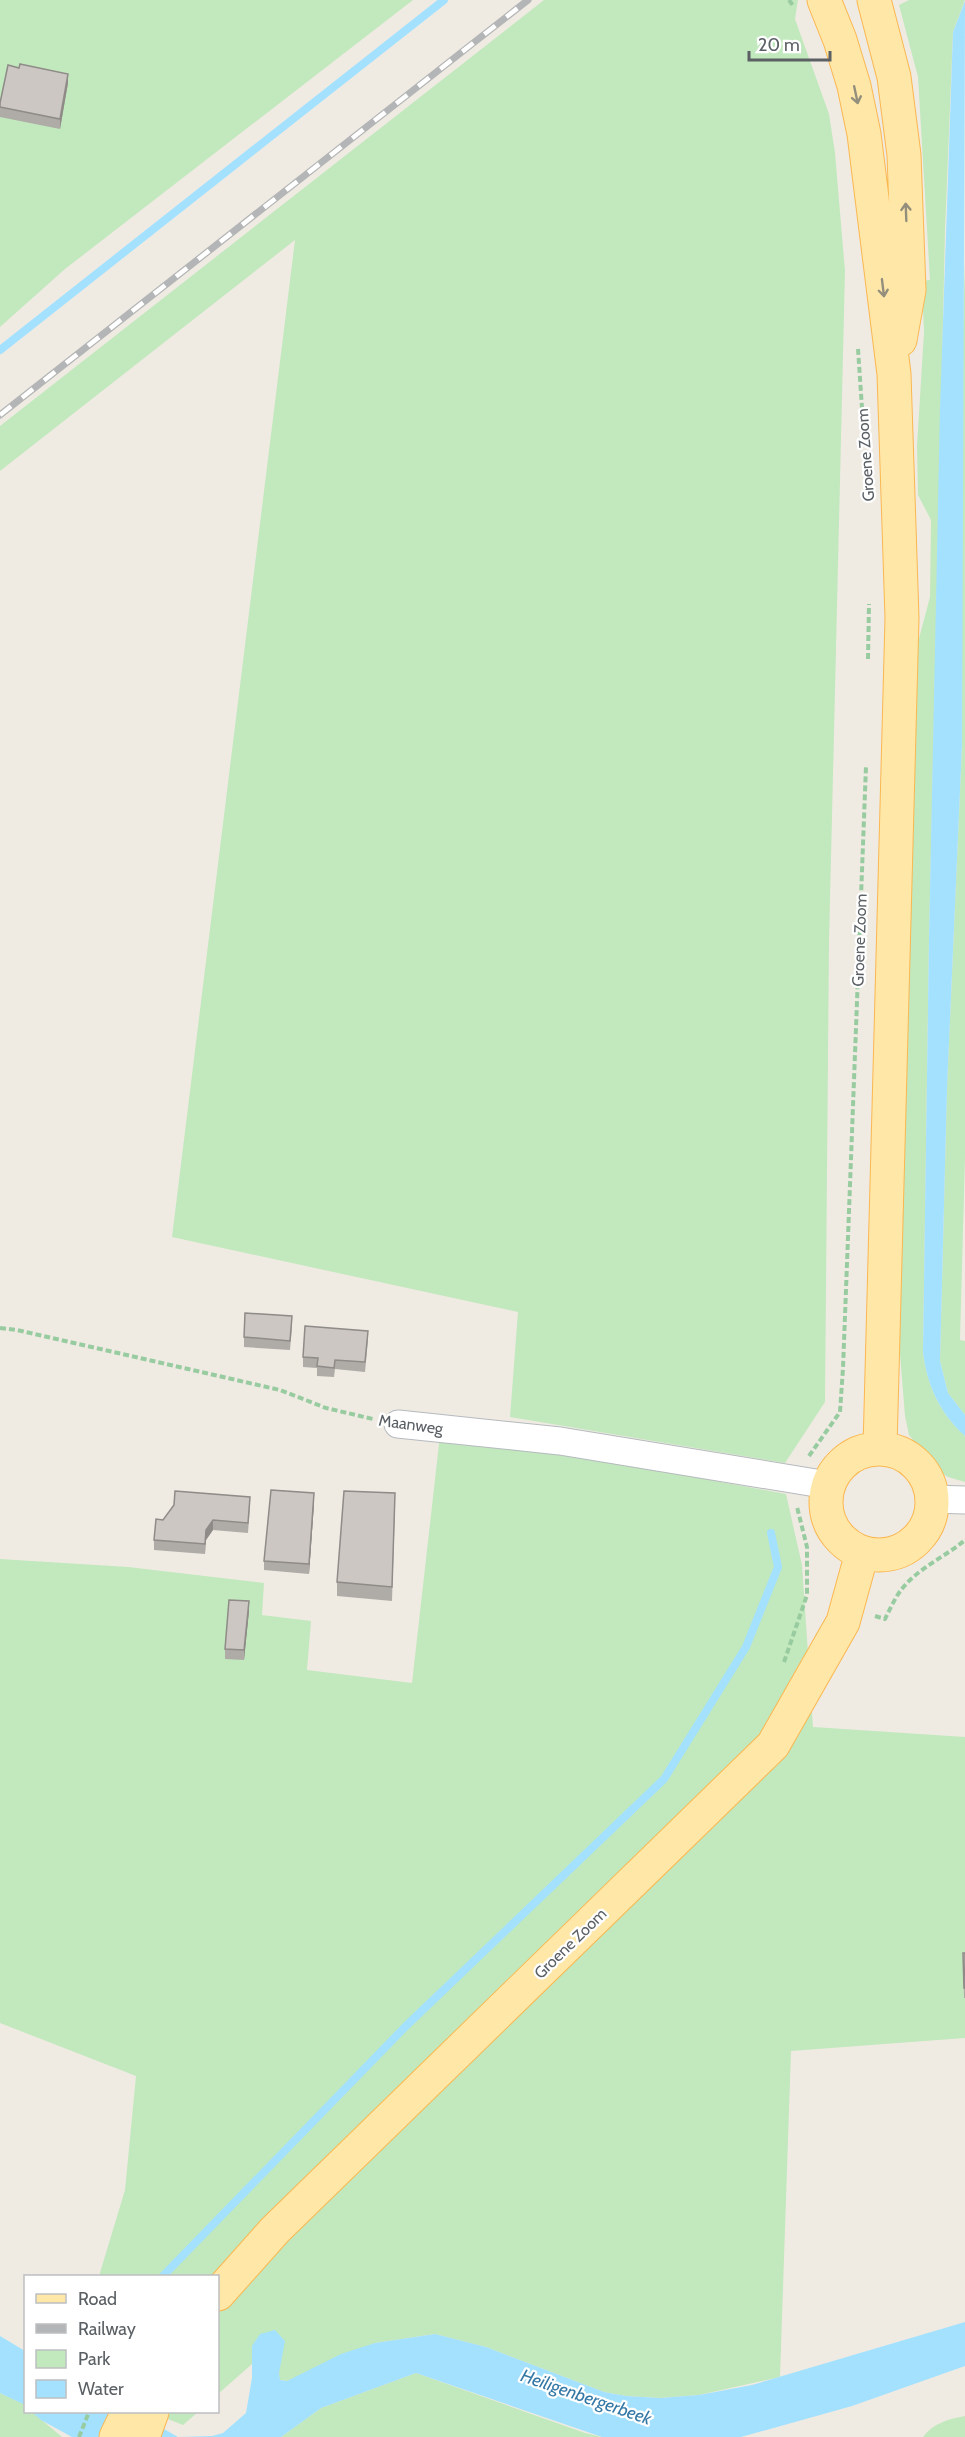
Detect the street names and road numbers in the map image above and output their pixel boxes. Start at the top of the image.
street label: Groene Zoom [853,408,878,502]
street label: Groene Zoom [848,893,871,987]
street label: Maanweg [378,1411,445,1439]
street label: Groene Zoom [530,1904,610,1983]

